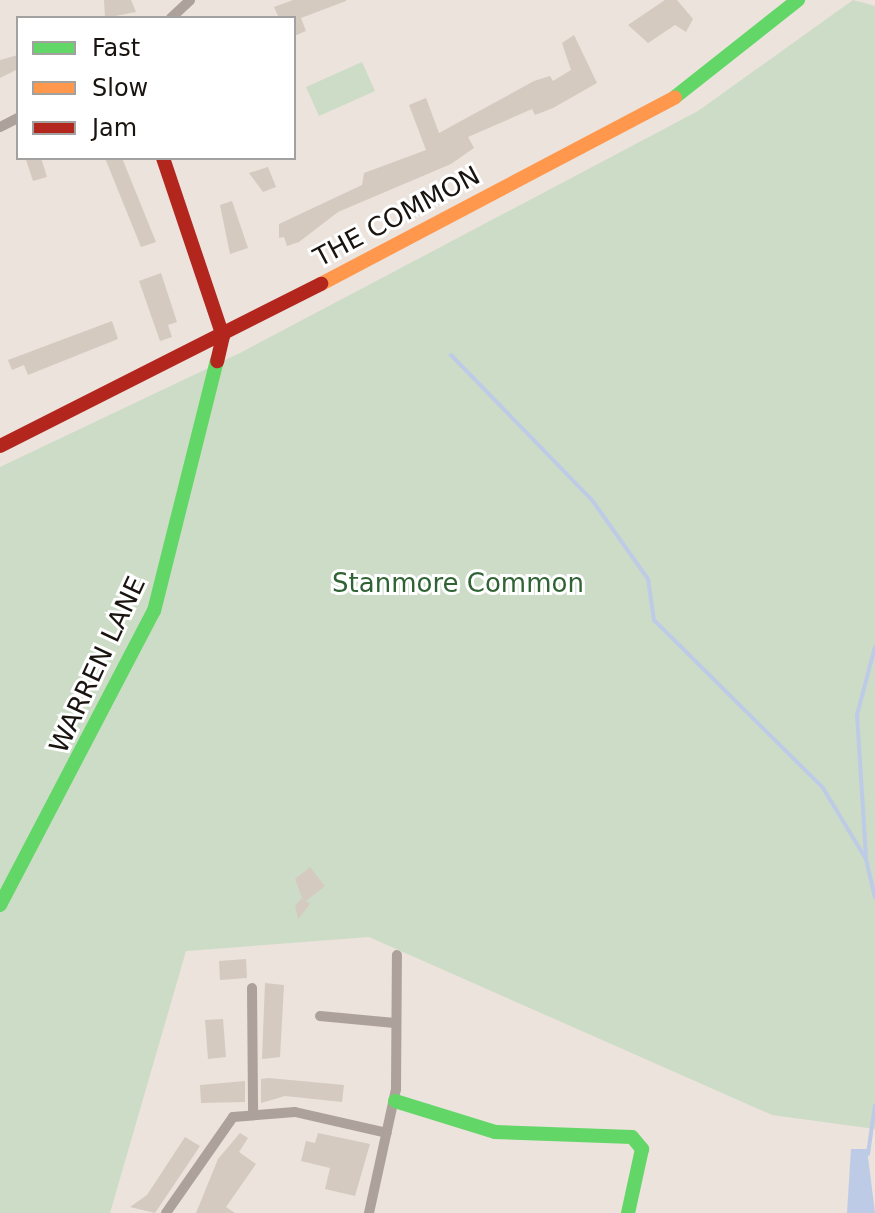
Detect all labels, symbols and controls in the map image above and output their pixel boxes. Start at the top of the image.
legend [16,16,296,160]
text: Fast [92,34,140,62]
text: Slow [92,74,148,102]
text: Jam [92,114,137,142]
street label: THE COMMON [309,160,485,274]
park label: Stanmore Common [332,568,584,600]
street label: WARREN LANE [43,572,153,758]

